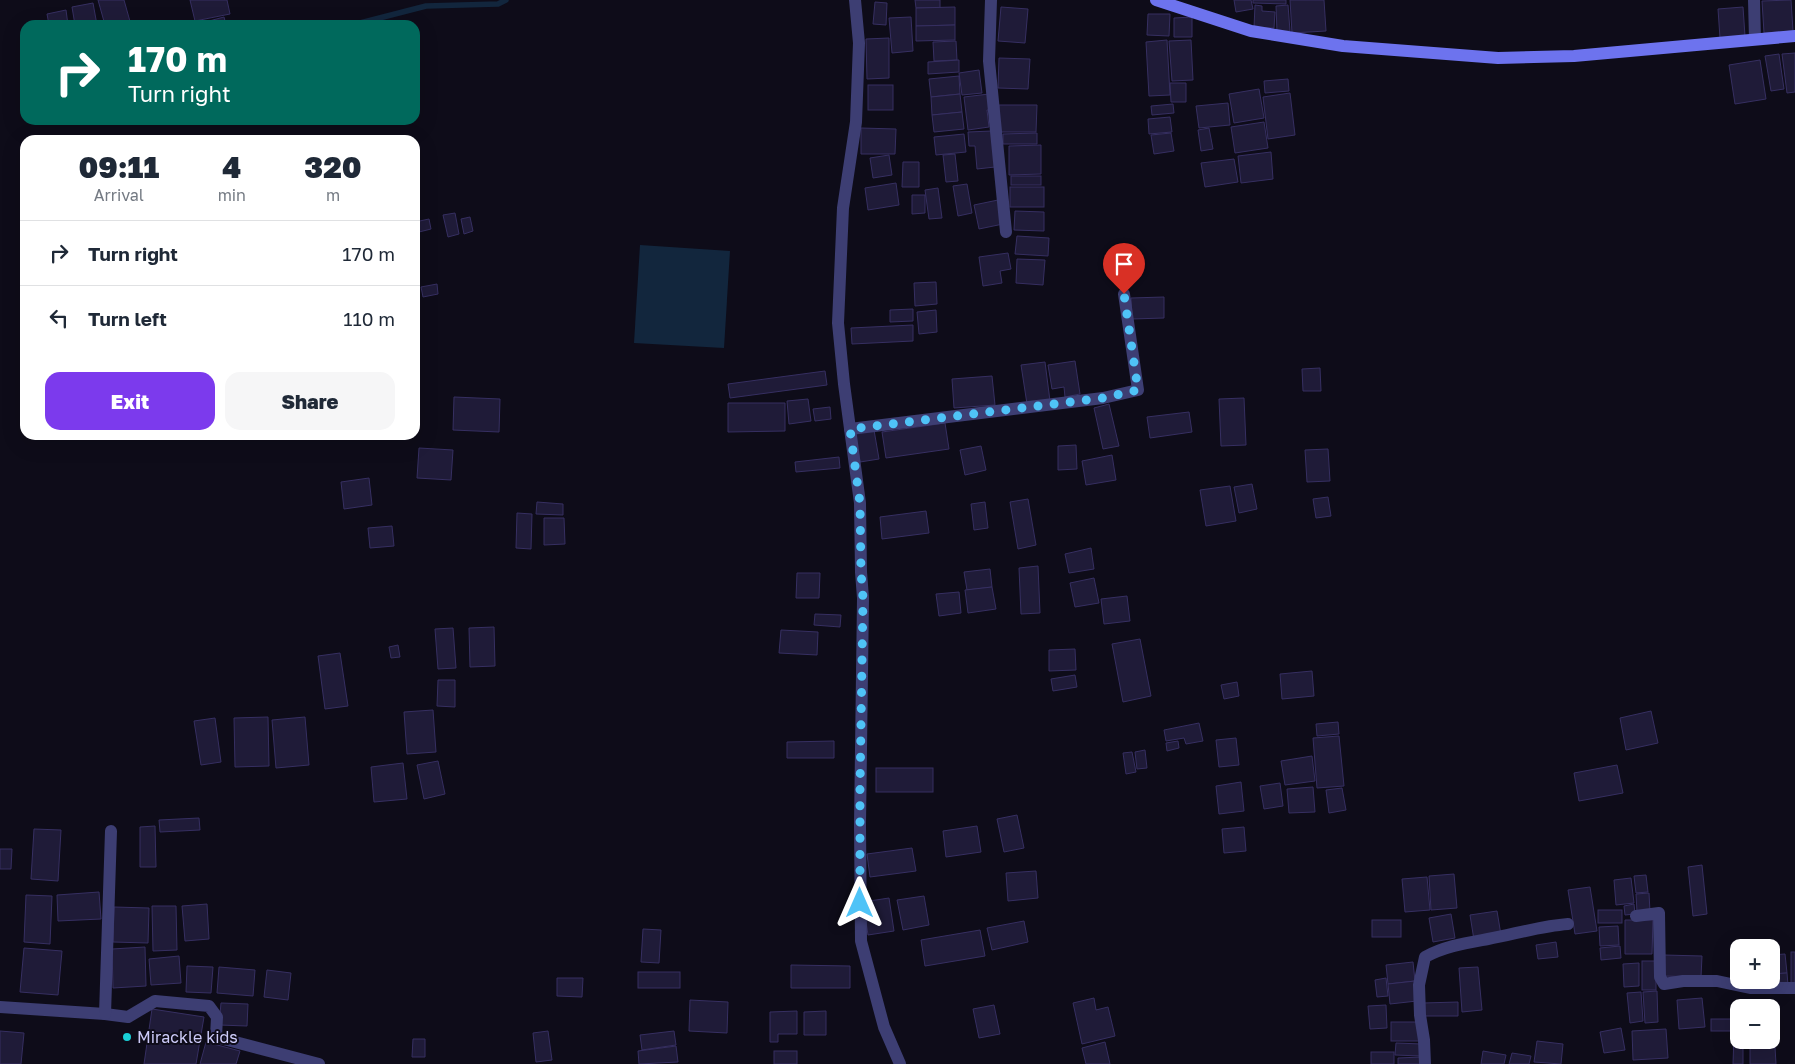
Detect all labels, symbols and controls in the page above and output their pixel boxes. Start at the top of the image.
text: 170 m [128,38,227,80]
icon: right [45,40,110,105]
text: Turn right [128,80,231,107]
text: 09:11 [78,149,159,185]
text: 4 [222,149,241,185]
text: 320 [304,149,362,185]
text: Arrival [94,185,144,205]
text: min [218,185,246,205]
text: m [326,185,340,205]
icon: right [45,239,73,267]
text: Turn right [88,242,178,265]
text: 170 m [342,242,395,265]
pin [1103,243,1145,294]
icon: arrive [1110,250,1138,278]
icon: left [45,304,73,332]
text: Turn left [88,307,167,330]
text: 110 m [343,307,395,330]
button: Exit [45,372,215,430]
button: Share [225,372,395,430]
position arrow [833,876,885,928]
map controls [1730,939,1780,1049]
button: + [1730,939,1780,989]
button: − [1730,999,1780,1049]
place label: Mirackle kids [137,1027,238,1047]
marker: Mirackle kids [121,1031,133,1043]

